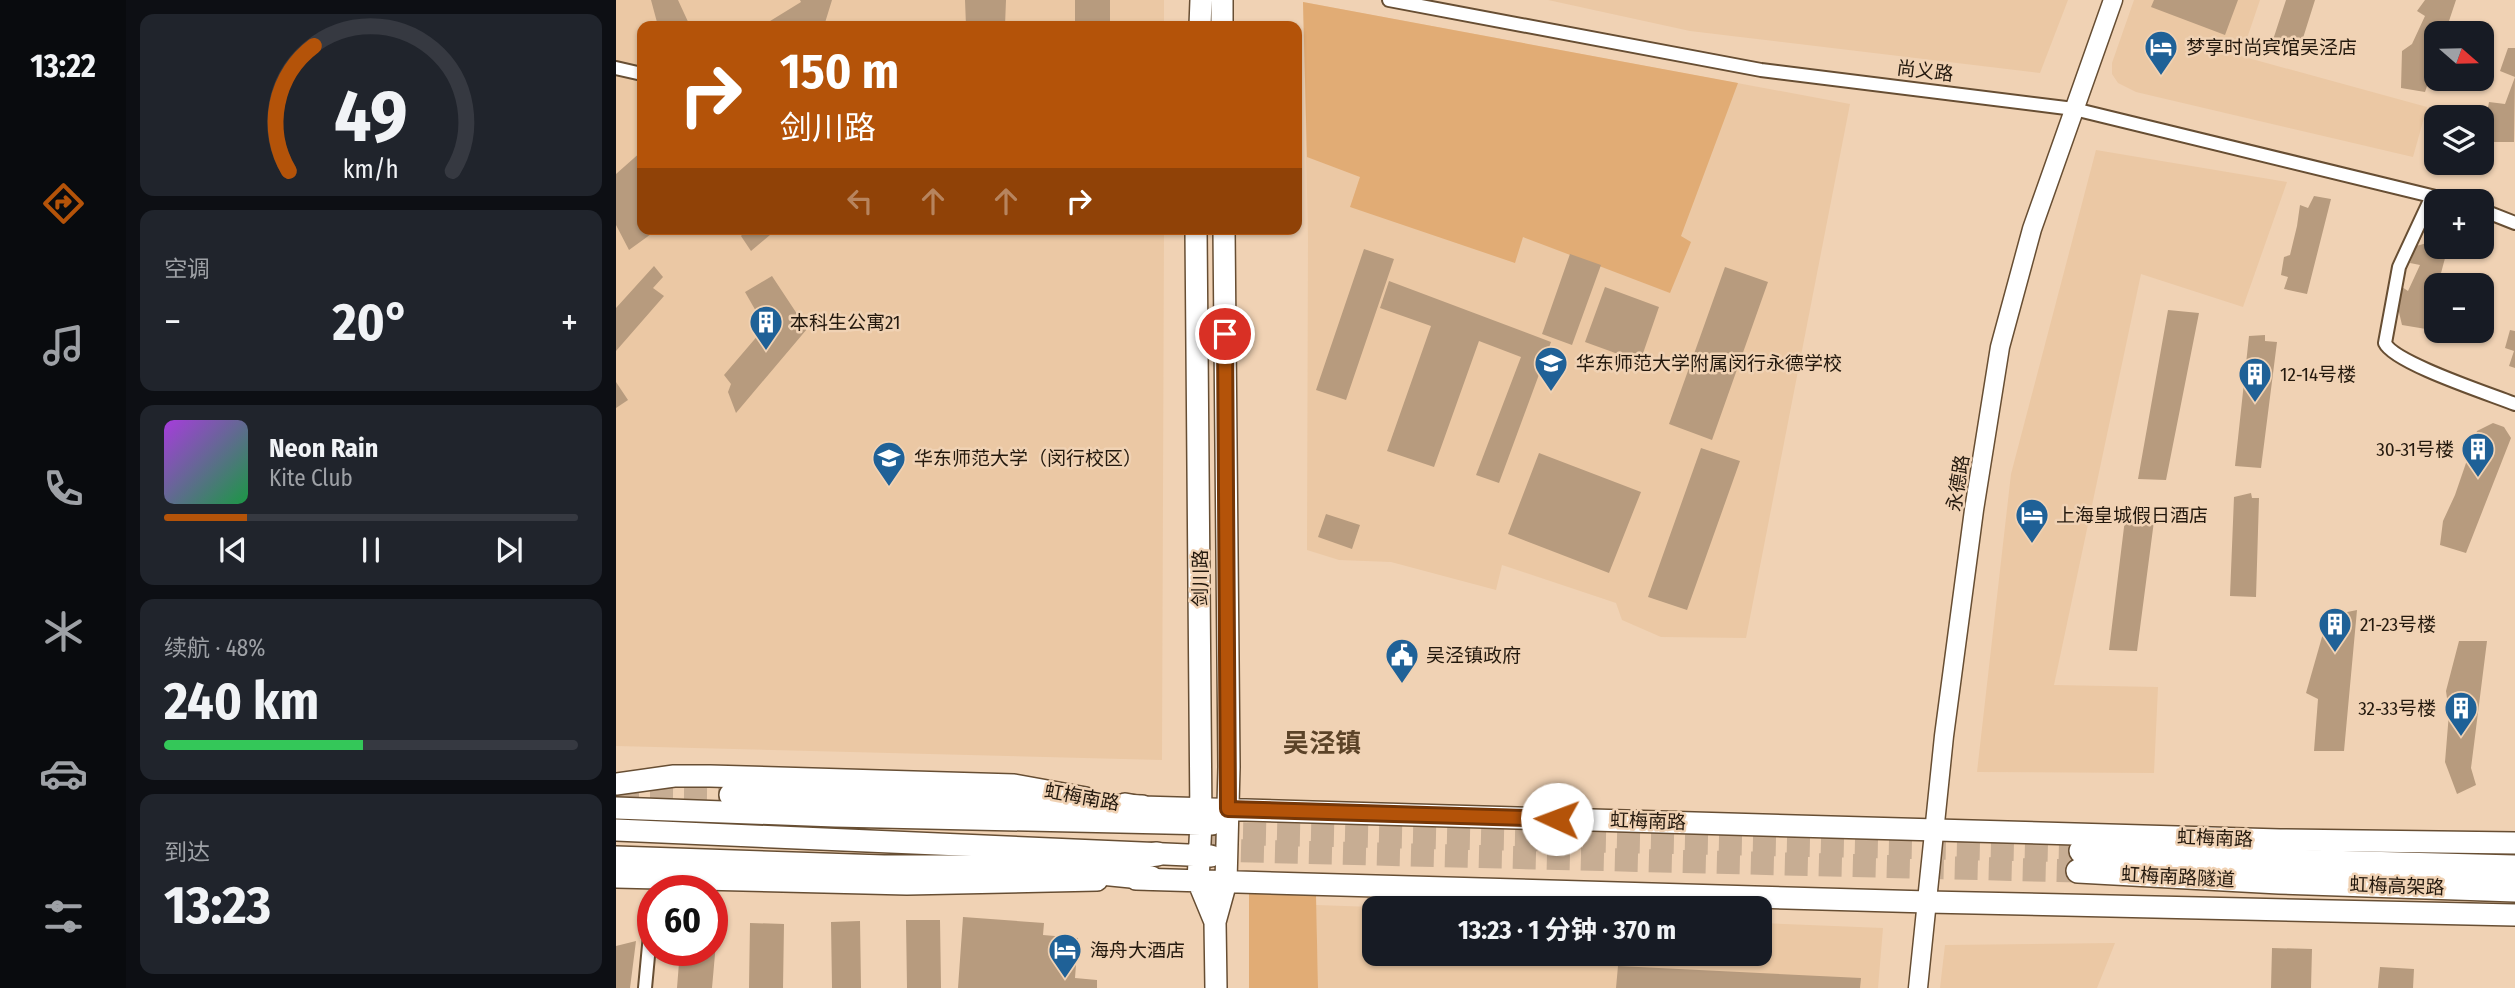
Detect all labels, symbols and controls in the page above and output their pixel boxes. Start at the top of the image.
north arrow [2424,21,2494,91]
map controls [2424,21,2494,343]
hotel icon: 梦享时尚宾馆吴泾店 [2142,28,2180,77]
place label: 梦享时尚宾馆吴泾店 [2186,36,2357,59]
text: 150 m [780,42,899,101]
text: 13:22 [30,47,96,85]
icon: right [665,49,756,140]
street label: 尚义路 [1895,56,1955,86]
text: 49 [334,73,408,160]
button: layers [2424,105,2494,175]
text: 剑川路 [780,109,876,147]
text: km/h [343,155,399,185]
icon: directions [39,179,88,228]
icon: left [841,182,879,220]
icon: ahead [914,182,952,220]
icon: ahead [987,182,1025,220]
icon: right [1060,182,1098,220]
button: + [2424,189,2494,259]
text: 空调 [164,255,210,283]
button: − [2424,273,2494,343]
text: 20° [333,291,409,354]
text: − [164,299,181,345]
text: + [561,299,578,345]
building icon: 本科生公寓21 [747,303,785,352]
pin [1195,304,1255,364]
place label: 本科生公寓21 [790,311,900,334]
icon: arrive [1206,315,1244,353]
icon: music [39,321,88,370]
school or university icon: 华东师范大学附属闵行永德学校 [1532,344,1570,393]
place label: 华东师范大学附属闵行永德学校 [1576,352,1842,375]
building icon: 12-14号楼 [2236,355,2274,404]
place label: 12-14号楼 [2280,363,2356,386]
building icon: 30-31号楼 [2459,430,2497,479]
text: Neon Rain [269,433,378,464]
place label: 30-31号楼 [2376,438,2454,461]
school or university icon: 华东师范大学（闵行校区） [870,439,908,488]
place label: 华东师范大学（闵行校区） [914,447,1142,470]
street label: 永德路 [1942,453,1974,513]
icon: phone [39,464,88,513]
text: Kite Club [269,464,353,492]
hotel icon: 上海皇城假日酒店 [2013,496,2051,545]
place label: 上海皇城假日酒店 [2056,504,2208,527]
icon: previous [214,531,252,569]
icon: pause [352,531,390,569]
icon: next [490,531,528,569]
street label: 剑川路 [1189,549,1212,607]
building icon: 21-23号楼 [2316,605,2354,654]
icon: climate [39,607,88,656]
place label: 21-23号楼 [2360,613,2436,636]
text: 续航 · 48% [164,634,266,662]
public building icon: 吴泾镇政府 [1383,636,1421,685]
place label: 吴泾镇政府 [1426,644,1521,667]
text: 240 km [164,670,319,733]
building icon: 32-33号楼 [2442,689,2480,738]
place label: 32-33号楼 [2358,697,2436,720]
district label: 吴泾镇 [1283,728,1361,759]
icon: car [39,749,88,798]
street label: 虹梅南路 [1043,779,1121,815]
position arrow [1520,782,1594,856]
street label: 虹梅南路 [1610,808,1686,834]
street label: 虹梅南路 [2177,825,2253,851]
text: 到达 [164,838,210,866]
street label: 虹梅南路隧道 [2120,863,2236,891]
street label: 虹梅高架路 [2349,873,2445,899]
text: 13:23 [164,874,271,937]
speed limit sign: 60 [637,875,728,966]
icon: filters [39,892,88,941]
text: 13:23 · 1 分钟 · 370 m [1458,915,1676,946]
hotel icon: 海舟大酒店 [1046,931,1084,980]
place label: 海舟大酒店 [1090,939,1185,962]

